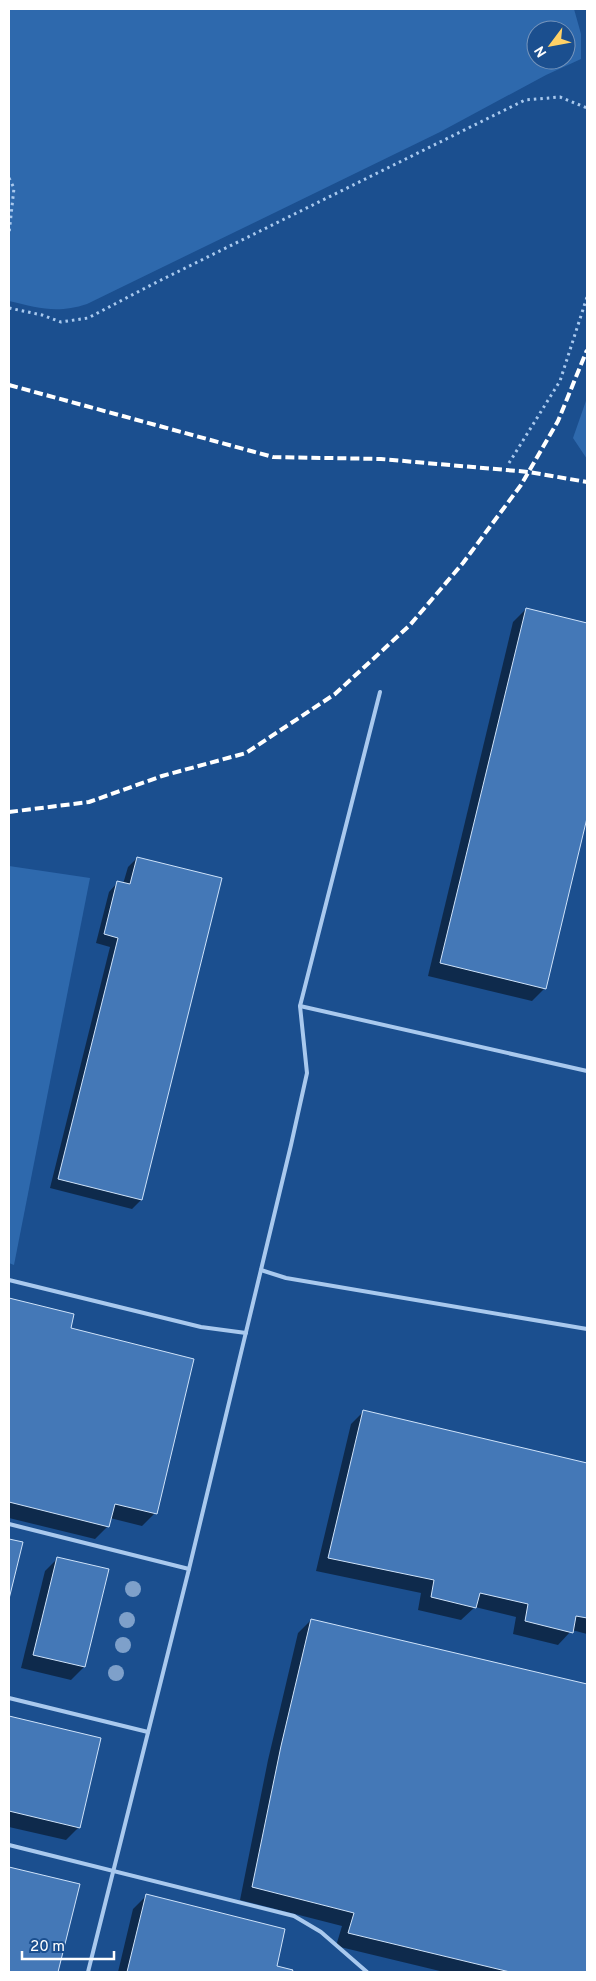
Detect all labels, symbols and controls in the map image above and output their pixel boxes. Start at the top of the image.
north arrow [526,20,576,70]
text: N [531,42,551,60]
scale bar [22,1928,115,1960]
text: 20 m [30,1938,65,1957]

